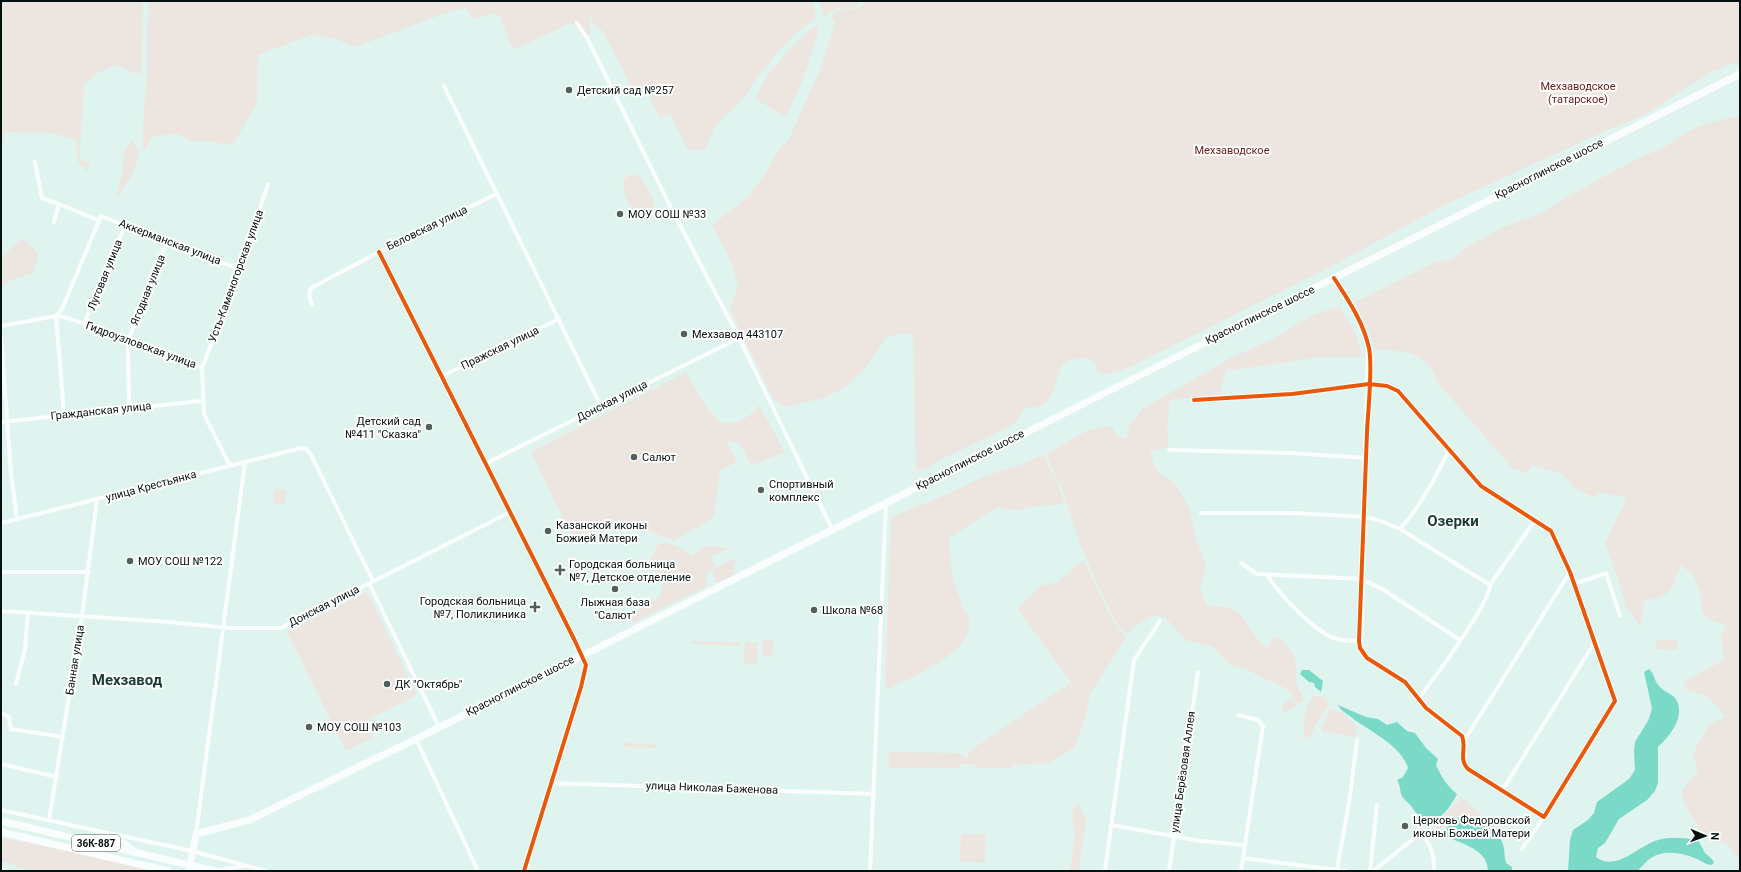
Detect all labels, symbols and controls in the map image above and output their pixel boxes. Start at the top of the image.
park label: Мехзаводское (татарское) [1541,80,1616,106]
place label: Детский сад №257 [577,84,674,97]
marker: Детский сад №257 [564,85,574,95]
street label: Красноглинское шоссе [1493,136,1606,202]
park label: Мехзаводское [1195,144,1270,157]
street label: Беловская улица [384,203,470,253]
street label: Усть-Каменогорская улица [206,208,266,344]
place label: МОУ СОШ №33 [628,208,706,221]
marker: МОУ СОШ №33 [615,209,625,219]
street label: Аккерманская улица [117,217,223,267]
street label: Луговая улица [85,238,125,312]
street label: Ягодная улица [128,253,168,327]
street label: Красноглинское шоссе [1203,283,1317,347]
street label: Гидроузловская улица [84,319,198,371]
street label: Пражская улица [459,324,541,372]
place label: Мехзавод 443107 [692,328,783,341]
marker: Мехзавод 443107 [679,329,689,339]
street label: Донская улица [575,378,650,424]
street label: Гражданская улица [50,399,152,423]
place label: Детский сад №411 "Сказка" [345,415,421,441]
marker: Детский сад №411 "Сказка" [424,422,434,432]
street label: Красноглинское шоссе [914,427,1027,493]
place label: Салют [642,451,676,464]
marker: Салют [629,452,639,462]
street label: улица Крестьянка [104,468,198,504]
place label: Спортивный комплекс [769,478,834,504]
marker: Спортивный комплекс [756,485,766,495]
district label: Озерки [1427,512,1479,530]
place label: Казанской иконы Божией Матери [556,519,647,545]
marker: Казанской иконы Божией Матери [543,526,553,536]
place label: МОУ СОШ №122 [138,555,222,568]
marker: МОУ СОШ №122 [125,556,135,566]
place label: Городская больница №7, Детское отделение [569,558,691,584]
marker: Городская больница №7, Детское отделение [554,564,566,576]
street label: Донская улица [287,583,362,629]
marker: Лыжная база "Салют" [610,584,620,594]
place label: Городская больница №7, Поликлиника [420,595,526,621]
place label: Лыжная база "Салют" [580,596,650,622]
marker: Городская больница №7, Поликлиника [529,601,541,613]
place label: Школа №68 [822,604,883,617]
marker: Школа №68 [809,605,819,615]
street label: Банная улица [63,624,87,696]
street label: Красноглинское шоссе [464,653,577,719]
district label: Мехзавод [92,671,163,689]
place label: ДК "Октябрь" [395,678,462,691]
marker: ДК "Октябрь" [382,679,392,689]
street label: улица Берёзовая Аллея [1168,710,1198,834]
place label: МОУ СОШ №103 [317,721,401,734]
marker: МОУ СОШ №103 [304,722,314,732]
street label: улица Николая Баженова [646,779,778,797]
place label: Церковь Федоровской иконы Божьей Матери [1413,814,1530,840]
north arrow [1685,816,1725,856]
marker: Церковь Федоровской иконы Божьей Матери [1400,821,1410,831]
text: N [1708,832,1721,841]
road number: 36К-887 [72,835,120,851]

